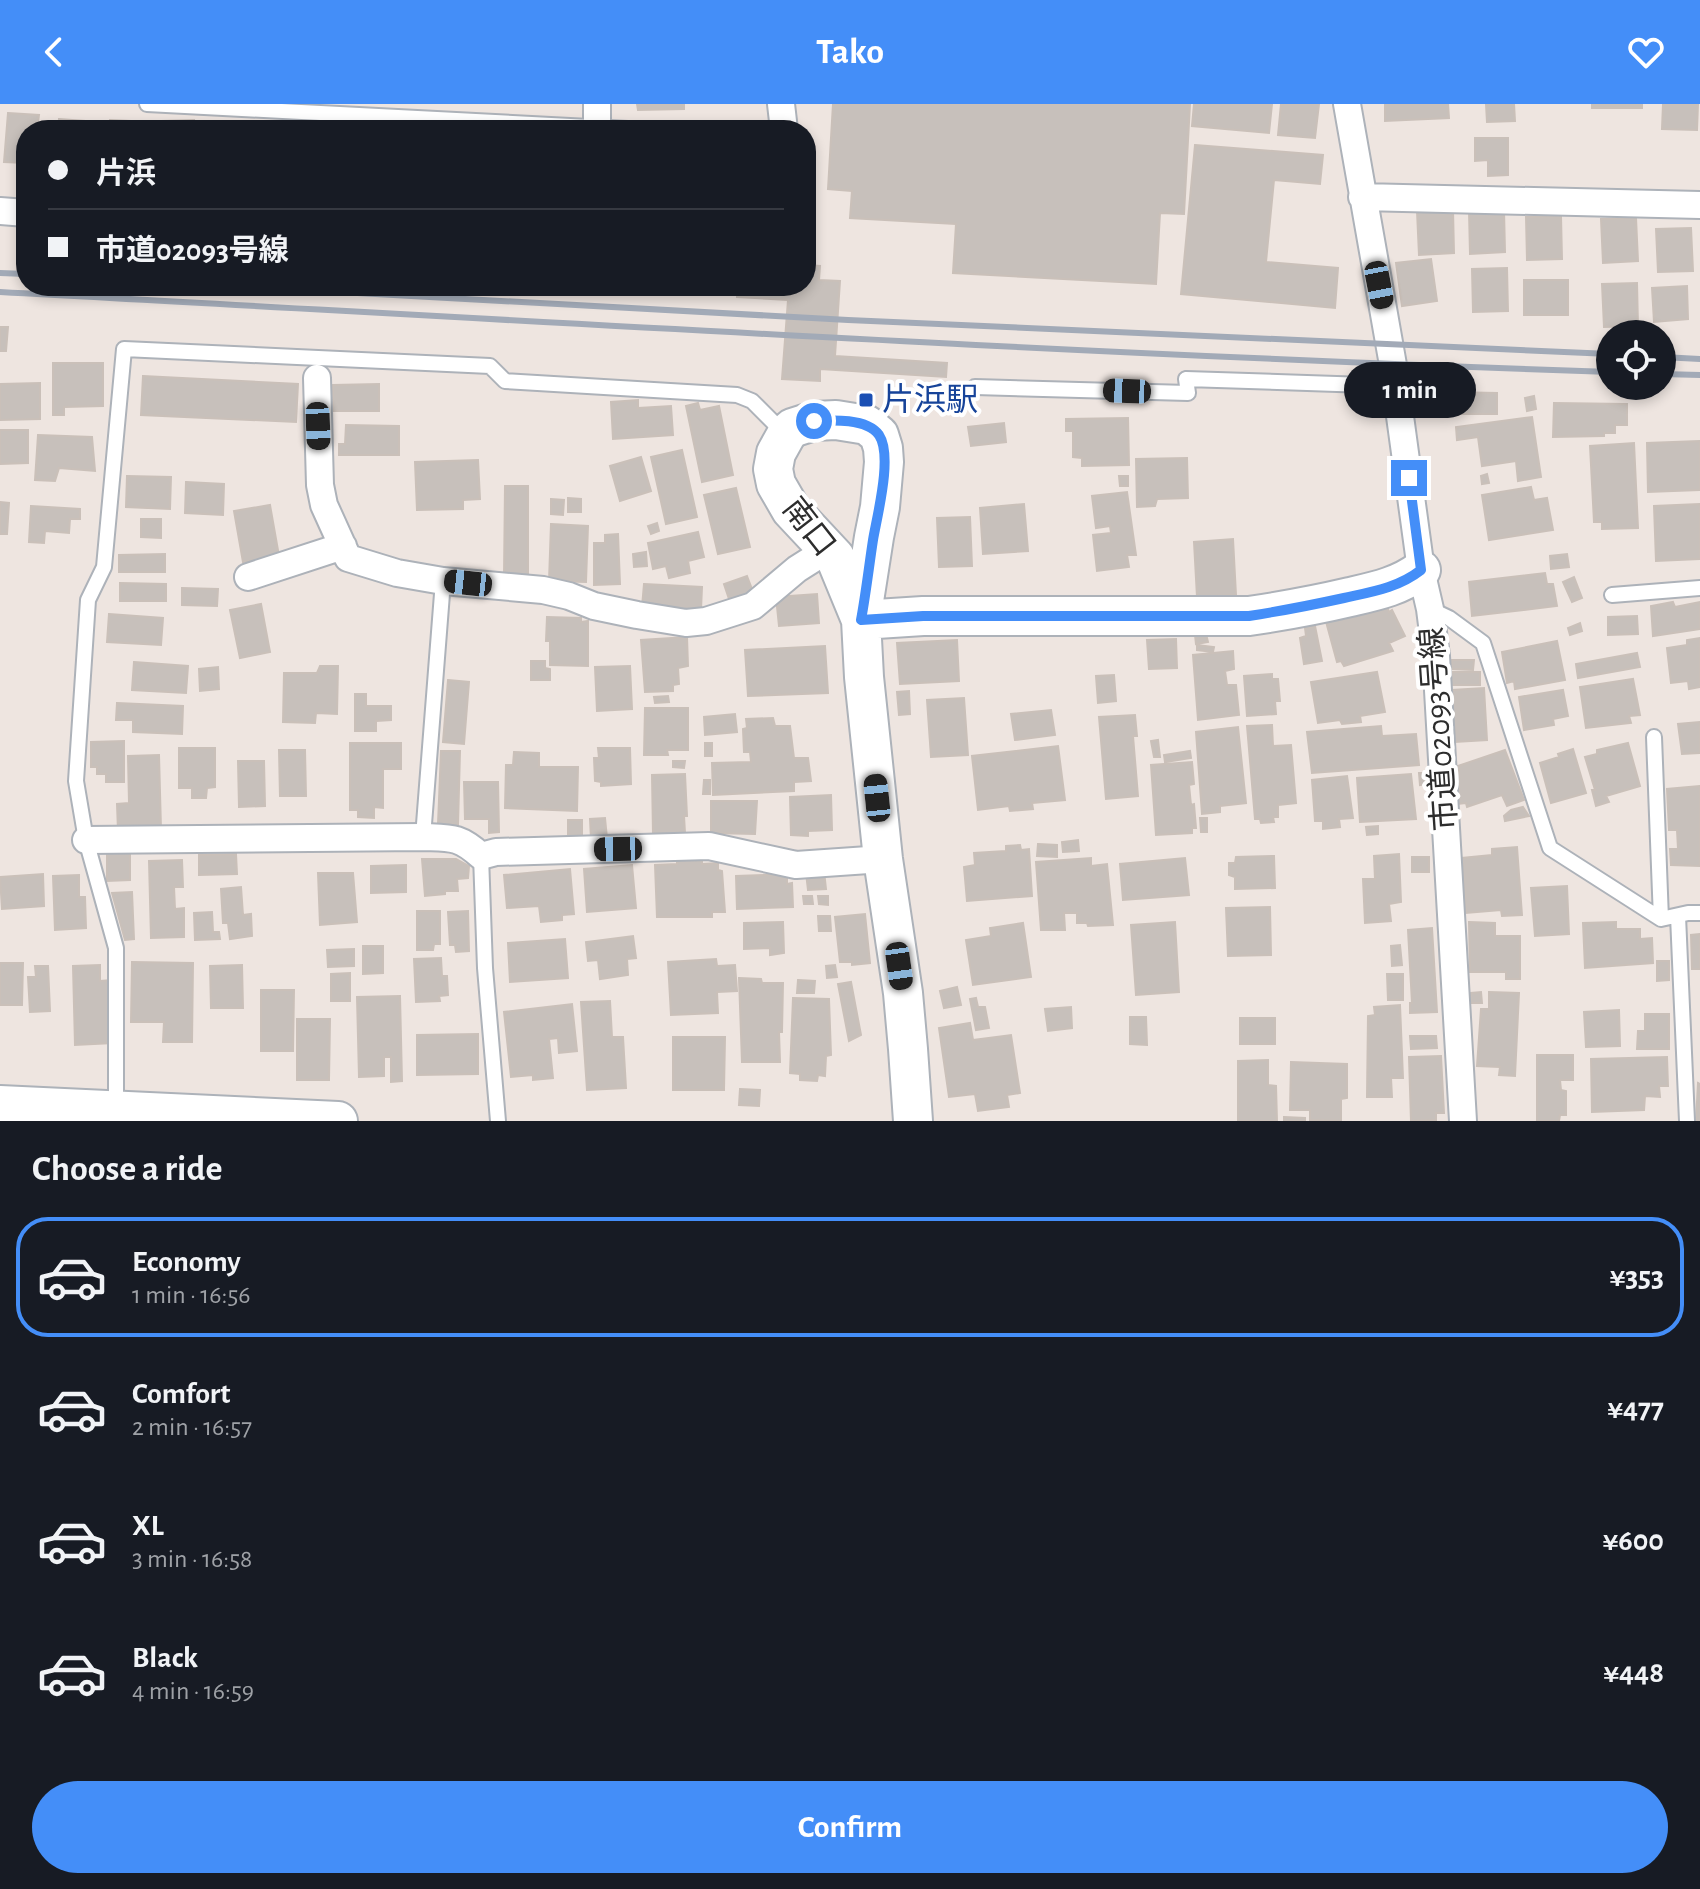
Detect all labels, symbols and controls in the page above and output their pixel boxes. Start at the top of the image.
icon: back [32,30,76,74]
icon: heart [1624,30,1668,74]
text: Tako [816,34,884,70]
text: 片浜 [96,159,156,189]
text: 市道02093号線 [96,236,289,266]
car [1363,259,1395,311]
map controls [1596,320,1676,400]
button: locate [1596,320,1676,400]
callout: 1 min [1343,362,1475,418]
text: 1 min [1383,377,1437,403]
car [1103,378,1151,404]
place label: 片浜駅 [882,382,978,416]
marker: 片浜駅 [857,391,875,409]
car [305,402,331,450]
route start [796,403,832,439]
route end [1391,460,1427,496]
street label: 南口 [777,491,843,562]
car [443,569,493,597]
street label: 市道02093号線 [1414,626,1462,832]
car [863,773,891,823]
car [594,837,642,861]
car [884,941,914,991]
text: Choose a ride [32,1151,222,1187]
icon: car [36,1241,108,1313]
text: Economy [132,1247,241,1277]
text: ¥353 [1609,1262,1664,1292]
text: 1 min · 16:56 [132,1282,250,1308]
icon: car [36,1373,108,1445]
text: Comfort [132,1379,231,1409]
text: ¥477 [1607,1394,1664,1424]
text: 2 min · 16:57 [132,1414,252,1440]
icon: car [36,1505,108,1577]
text: XL [132,1511,164,1541]
text: ¥600 [1602,1526,1664,1556]
text: 3 min · 16:58 [132,1546,252,1572]
icon: car [36,1637,108,1709]
text: Black [132,1643,198,1673]
text: ¥448 [1603,1658,1664,1688]
text: 4 min · 16:59 [132,1678,254,1704]
button: Confirm [32,1781,1668,1873]

